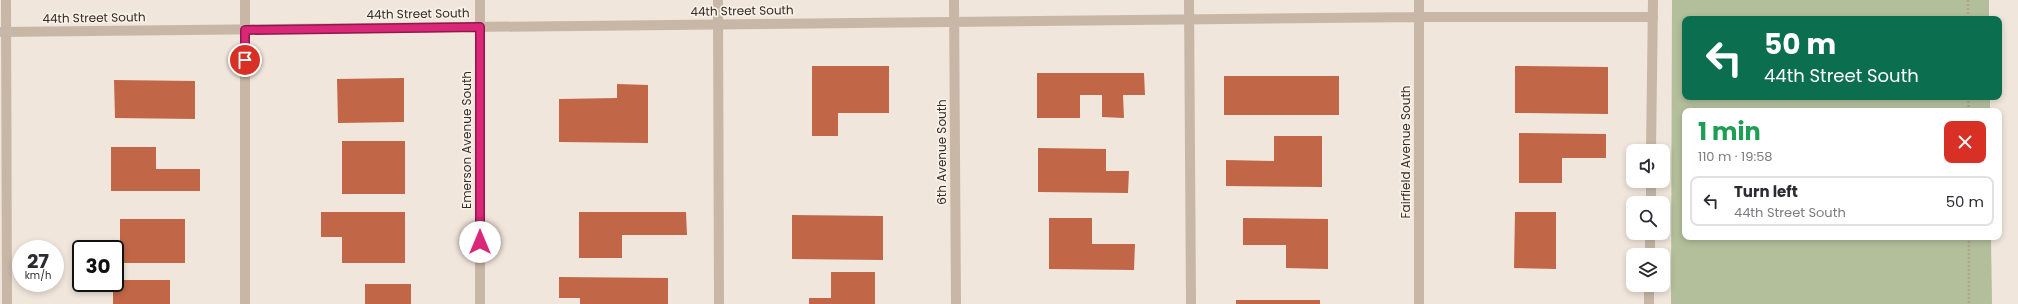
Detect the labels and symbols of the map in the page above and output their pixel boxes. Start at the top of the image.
street label: 44th Street South [690,1,794,20]
street label: 44th Street South [366,4,470,23]
street label: 44th Street South [42,8,146,27]
pin [228,43,262,77]
street label: Emerson Avenue South [458,71,475,209]
street label: Fairfield Avenue South [1397,86,1414,218]
street label: 6th Avenue South [933,99,950,205]
position arrow [459,221,501,263]
speed limit sign: 30 [72,240,124,292]

